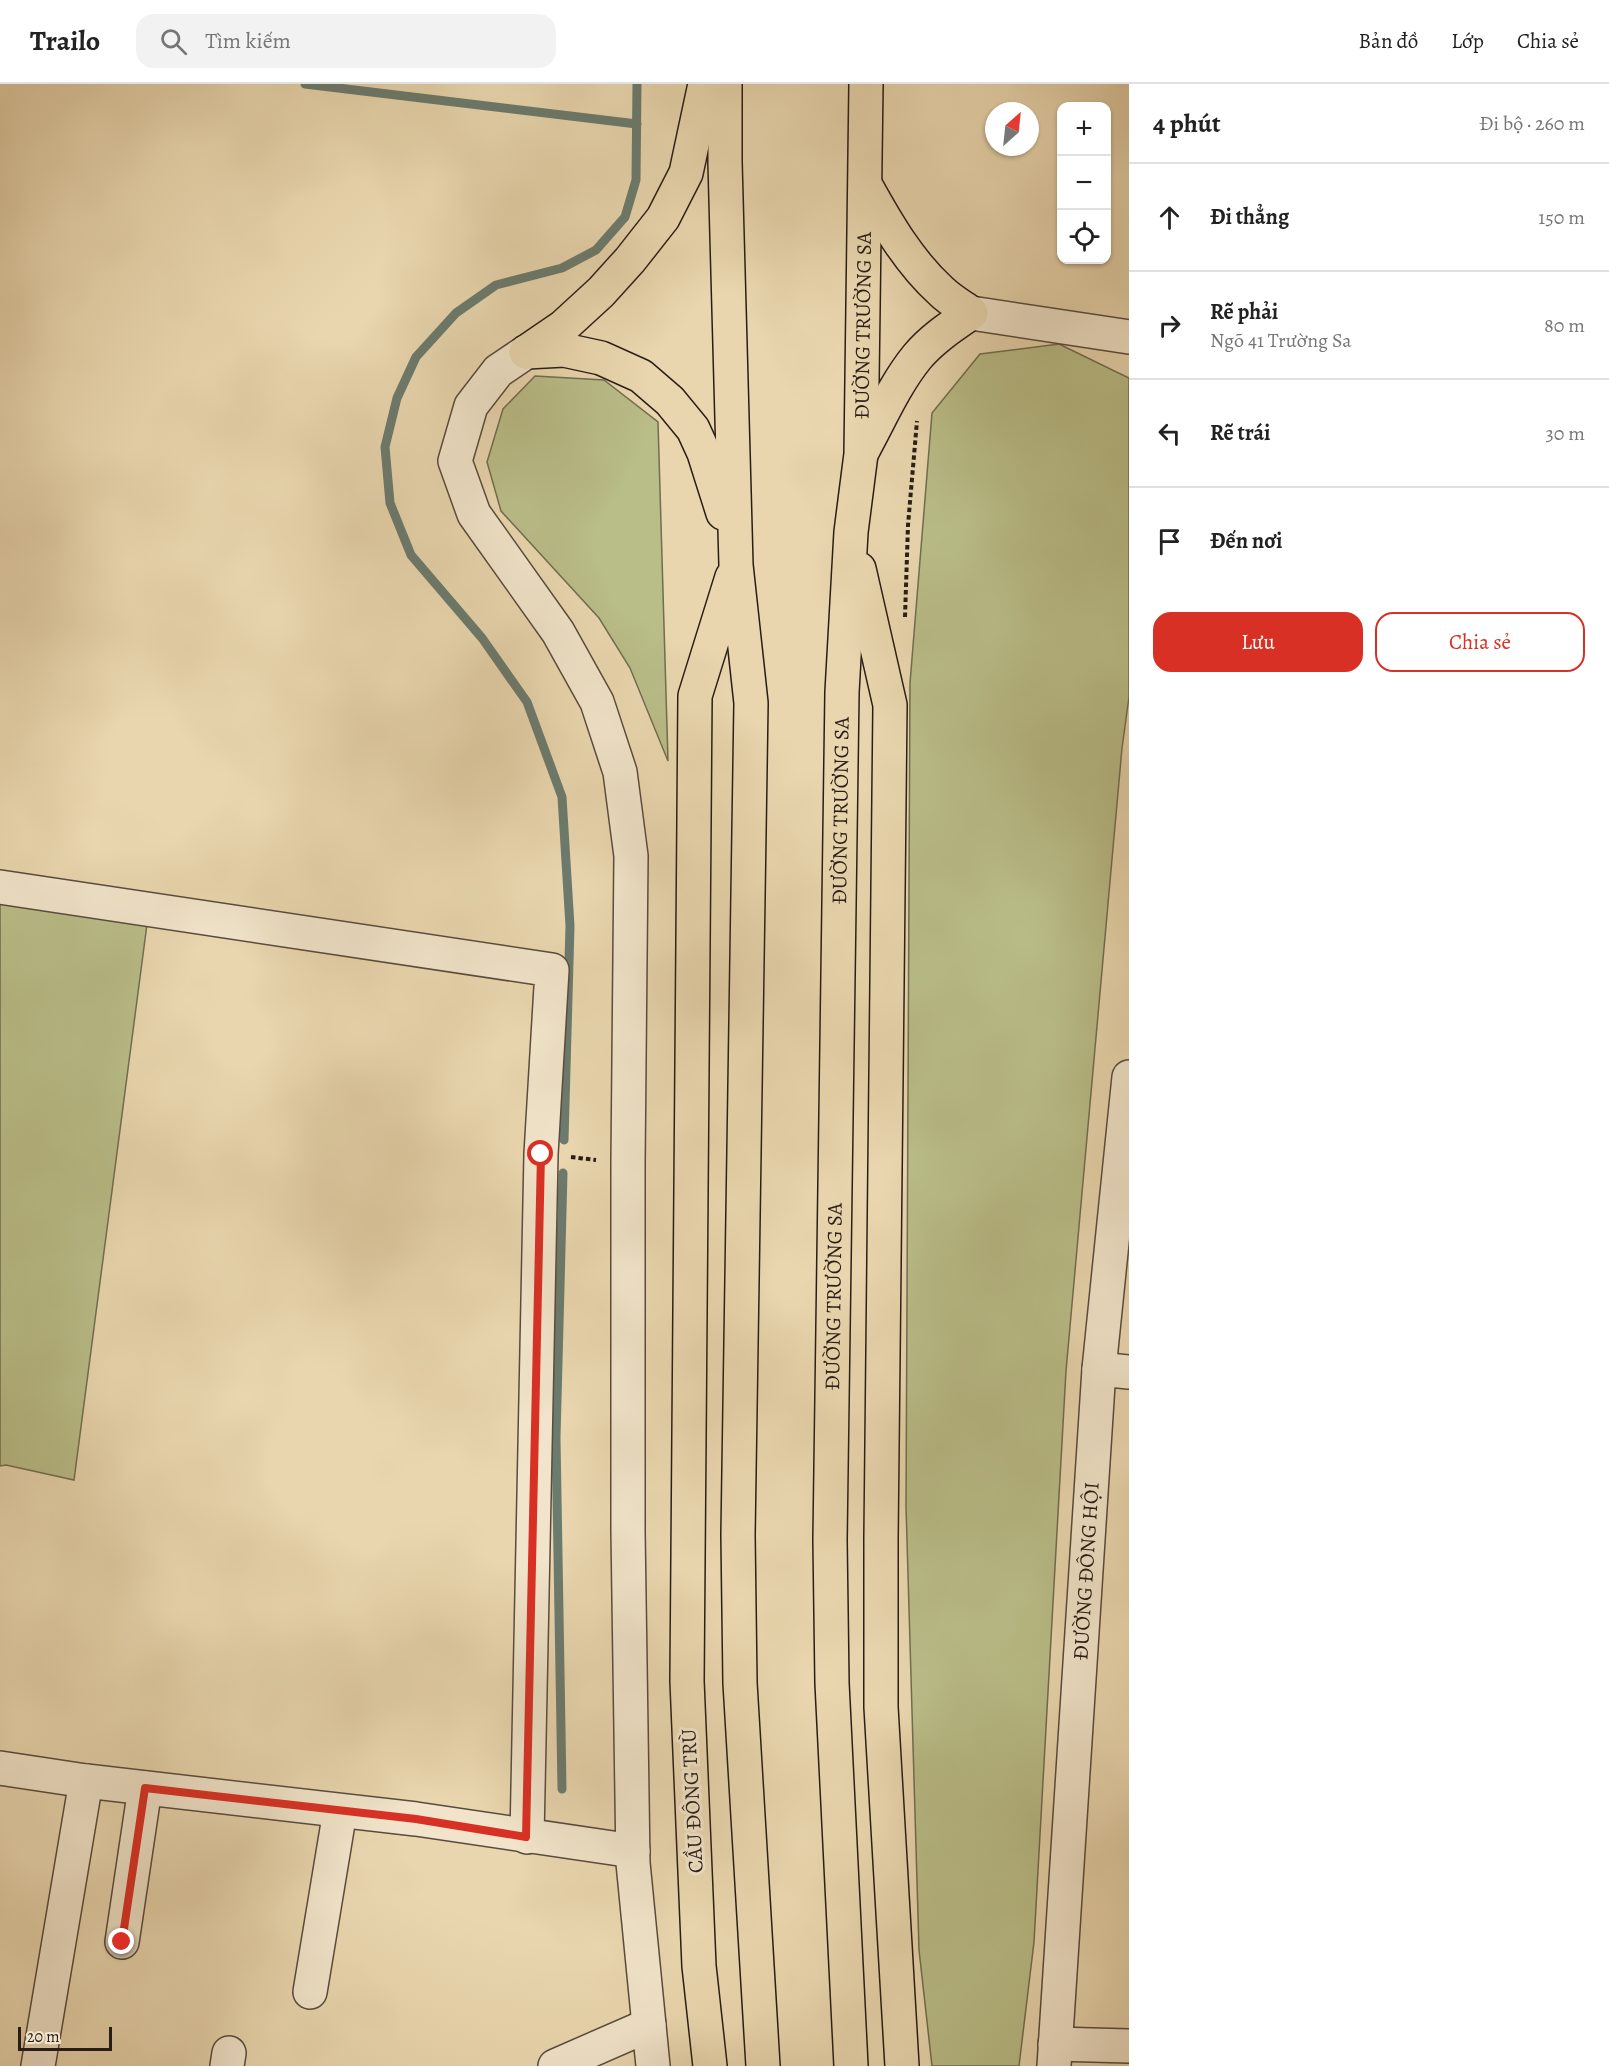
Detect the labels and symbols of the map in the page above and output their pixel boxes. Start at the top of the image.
north arrow [985,102,1039,156]
street label: ĐƯỜNG TRƯỜNG SA [847,231,878,419]
street label: ĐƯỜNG TRƯỜNG SA [825,716,856,904]
route start [527,1140,553,1166]
street label: ĐƯỜNG TRƯỜNG SA [818,1202,849,1390]
street label: ĐƯỜNG ĐÔNG HỘI [1066,1481,1106,1661]
street label: CẦU ĐÔNG TRÙ [674,1728,710,1874]
route end [108,1928,134,1954]
scale bar [18,2024,112,2052]

